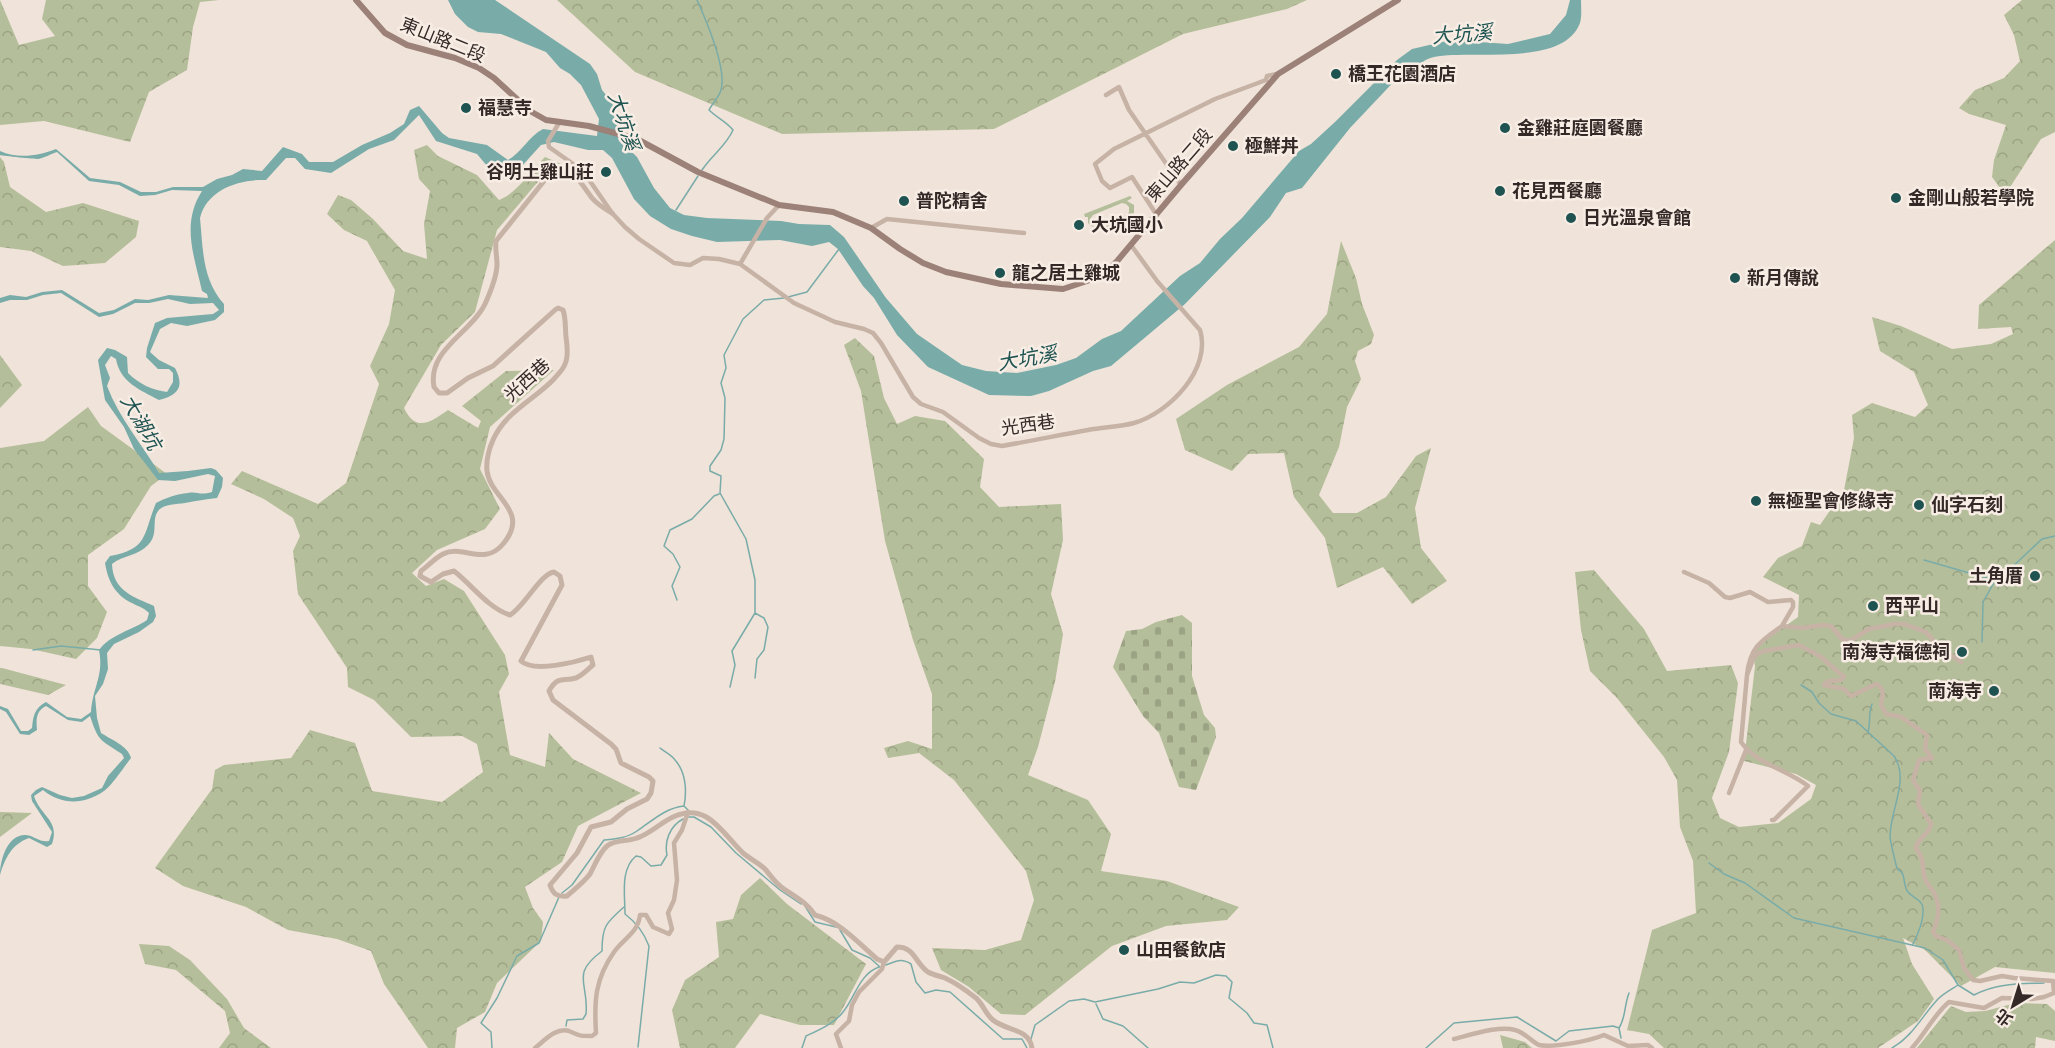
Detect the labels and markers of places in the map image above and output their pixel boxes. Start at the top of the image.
place label: 橋王花園酒店 [1348,63,1456,85]
marker: 橋王花園酒店 [1329,67,1343,81]
place label: 福慧寺 [478,97,532,119]
marker: 福慧寺 [459,101,473,115]
place label: 金雞莊庭園餐廳 [1517,117,1643,139]
marker: 金雞莊庭園餐廳 [1498,121,1512,135]
place label: 極鮮丼 [1245,135,1299,157]
marker: 極鮮丼 [1226,139,1240,153]
place label: 谷明土雞山莊 [486,161,594,183]
marker: 谷明土雞山莊 [599,165,613,179]
place label: 花見西餐廳 [1512,180,1602,202]
marker: 花見西餐廳 [1493,184,1507,198]
place label: 金剛山般若學院 [1908,187,2034,209]
place label: 普陀精舍 [916,190,988,212]
marker: 金剛山般若學院 [1889,191,1903,205]
marker: 普陀精舍 [897,194,911,208]
place label: 日光溫泉會館 [1583,207,1691,229]
marker: 日光溫泉會館 [1564,211,1578,225]
place label: 大坑國小 [1091,214,1163,236]
marker: 大坑國小 [1072,218,1086,232]
place label: 龍之居土雞城 [1012,262,1120,284]
marker: 龍之居土雞城 [993,266,1007,280]
place label: 新月傳說 [1747,267,1819,289]
marker: 新月傳說 [1728,271,1742,285]
place label: 無極聖會修緣寺 [1768,490,1894,512]
marker: 無極聖會修緣寺 [1749,494,1763,508]
place label: 仙字石刻 [1931,494,2003,516]
marker: 仙字石刻 [1912,498,1926,512]
place label: 土角厝 [1969,565,2023,587]
marker: 土角厝 [2028,569,2042,583]
place label: 西平山 [1885,595,1939,617]
marker: 西平山 [1866,599,1880,613]
place label: 南海寺福德祠 [1842,641,1950,663]
marker: 南海寺福德祠 [1955,645,1969,659]
place label: 南海寺 [1928,680,1982,702]
marker: 南海寺 [1987,684,2001,698]
place label: 山田餐飲店 [1136,939,1226,961]
marker: 山田餐飲店 [1117,943,1131,957]

